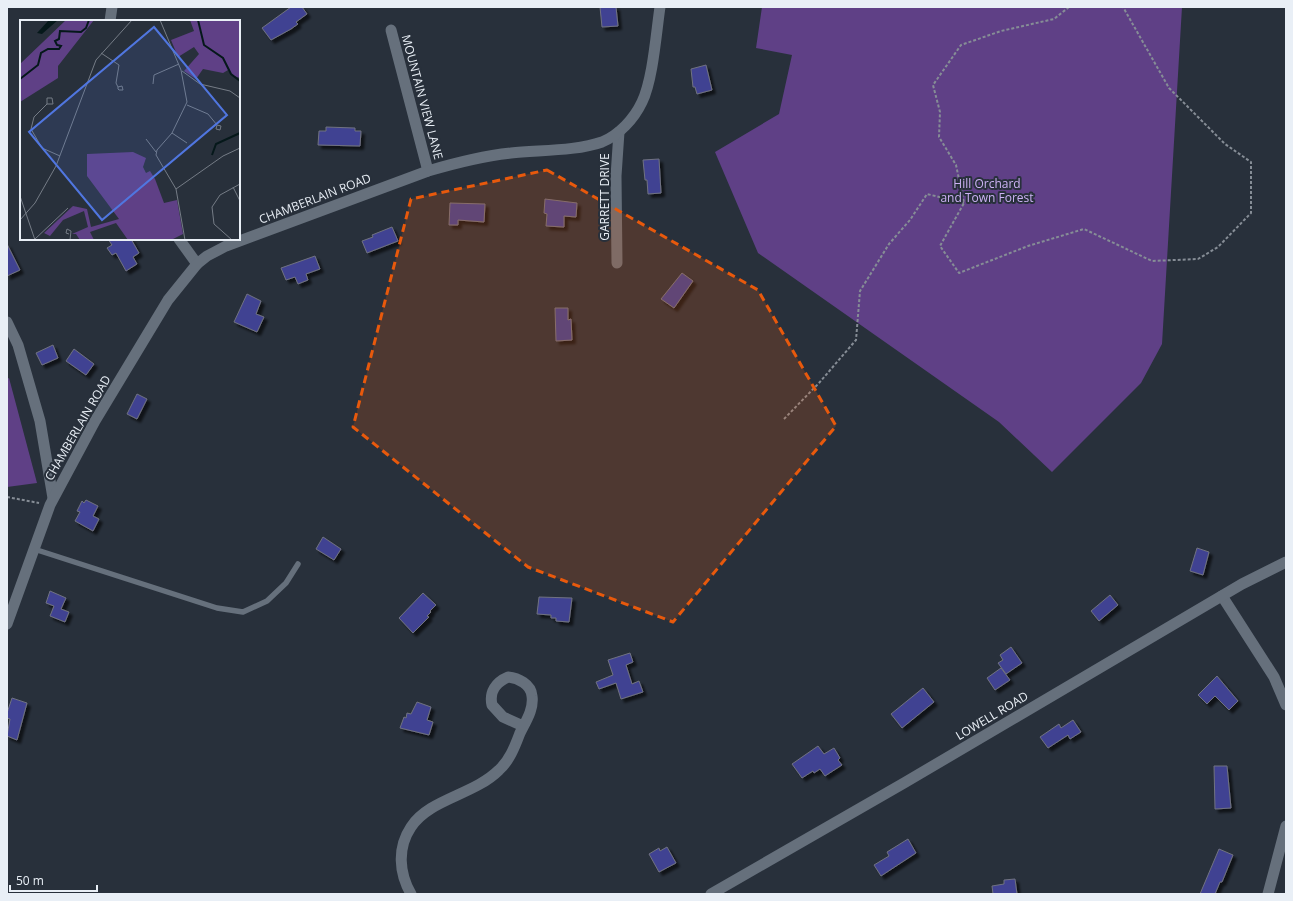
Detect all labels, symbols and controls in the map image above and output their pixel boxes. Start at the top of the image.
inset map [20,20,240,240]
street label: MOUNTAIN VIEW LANE [398,33,447,161]
street label: GARRETT DRIVE [596,153,613,241]
street label: CHAMBERLAIN ROAD [256,169,373,228]
park label: Hill Orchard and Town Forest [940,175,1034,206]
street label: CHAMBERLAIN ROAD [40,372,115,484]
street label: LOWELL ROAD [952,687,1031,744]
scale bar [10,867,97,893]
text: 50 m [16,872,44,889]

